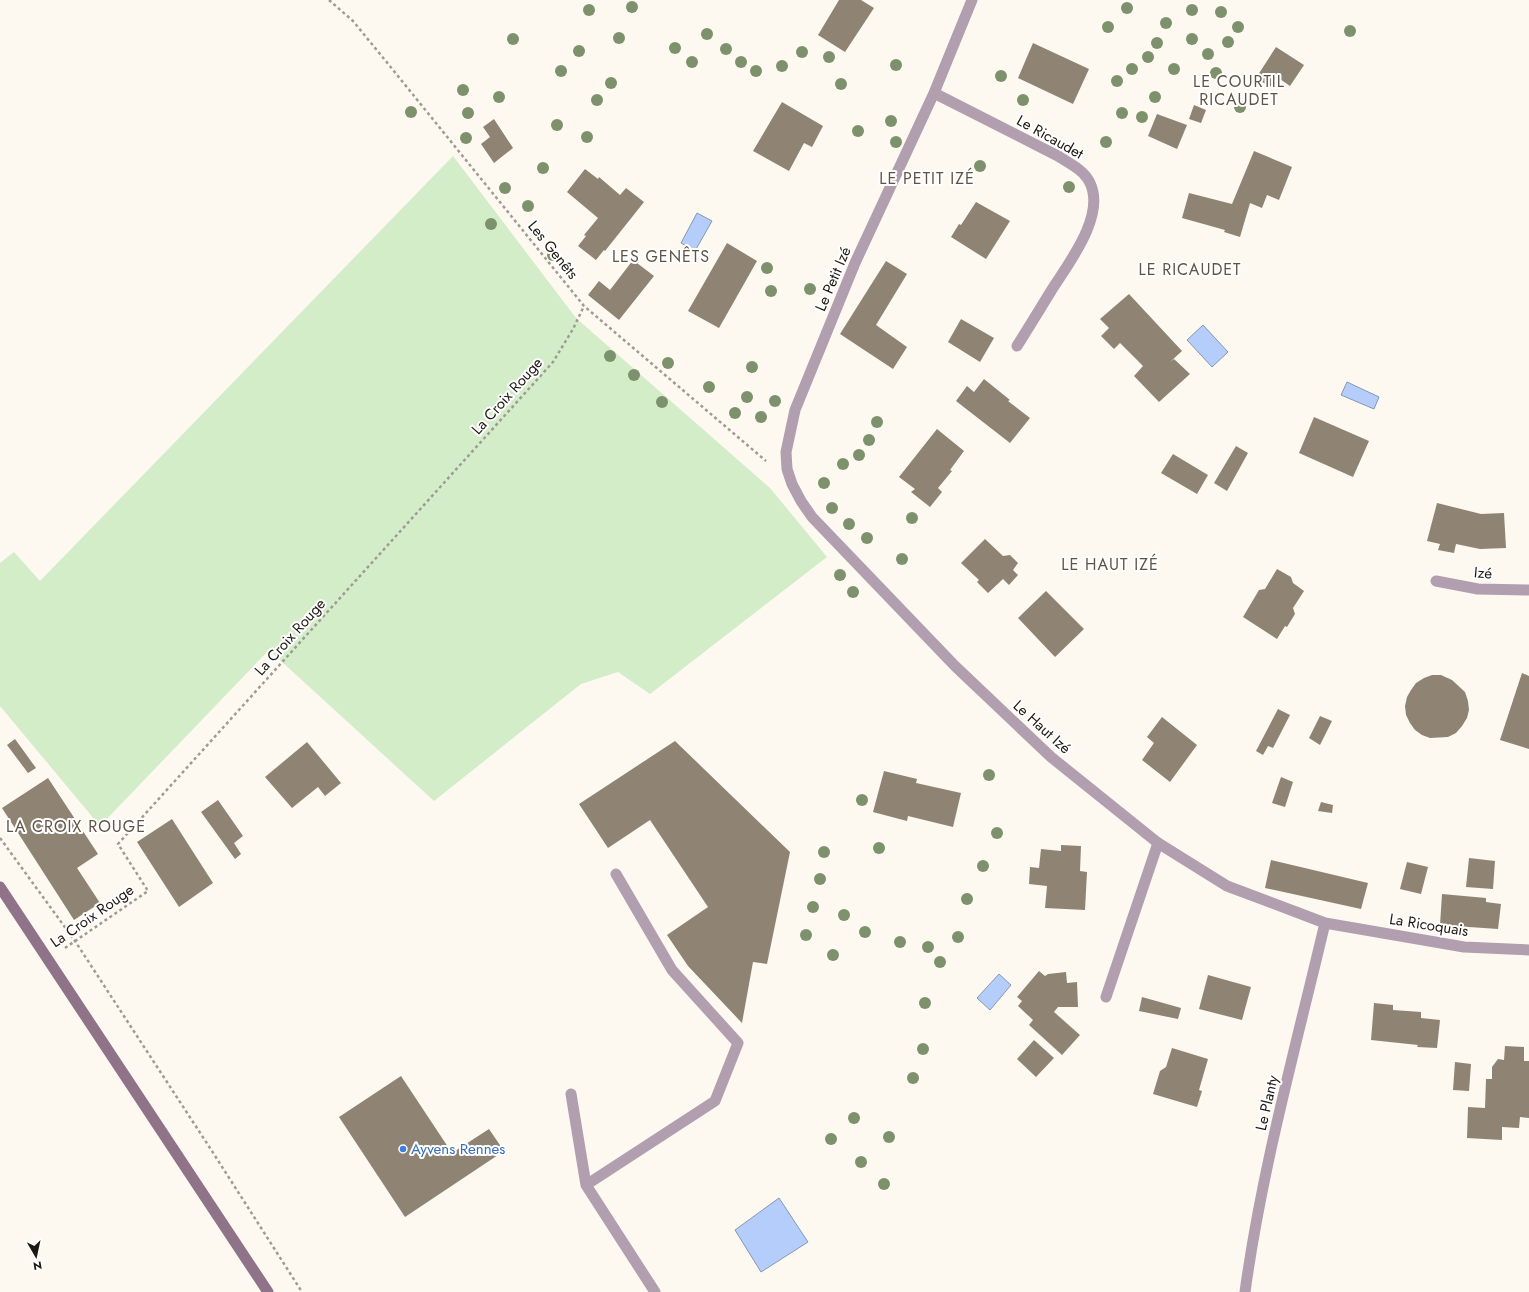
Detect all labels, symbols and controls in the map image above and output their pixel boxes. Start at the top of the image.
district label: LE COURTIL RICAUDET [1193,70,1285,111]
street label: Le Ricaudet [1013,110,1088,165]
district label: LE PETIT IZÉ [879,167,975,190]
street label: Les Genêts [523,216,583,284]
street label: Le Petit Izé [810,243,857,315]
district label: LES GENÊTS [612,245,710,268]
district label: LE RICAUDET [1138,258,1242,281]
street label: La Croix Rouge [466,352,548,440]
district label: LE HAUT IZÉ [1061,553,1159,576]
street label: Izé [1473,561,1493,585]
street label: La Croix Rouge [249,593,331,681]
street label: Le Haut Izé [1008,695,1076,759]
district label: LA CROIX ROUGE [6,815,146,838]
street label: La Croix Rouge [46,879,138,953]
street label: La Ricoquais [1388,908,1470,942]
street label: Le Planty [1250,1073,1284,1133]
place label: Ayvens Rennes [411,1138,505,1160]
marker: Ayvens Rennes [398,1144,408,1154]
north arrow [16,1236,56,1276]
text: N [32,1257,43,1274]

